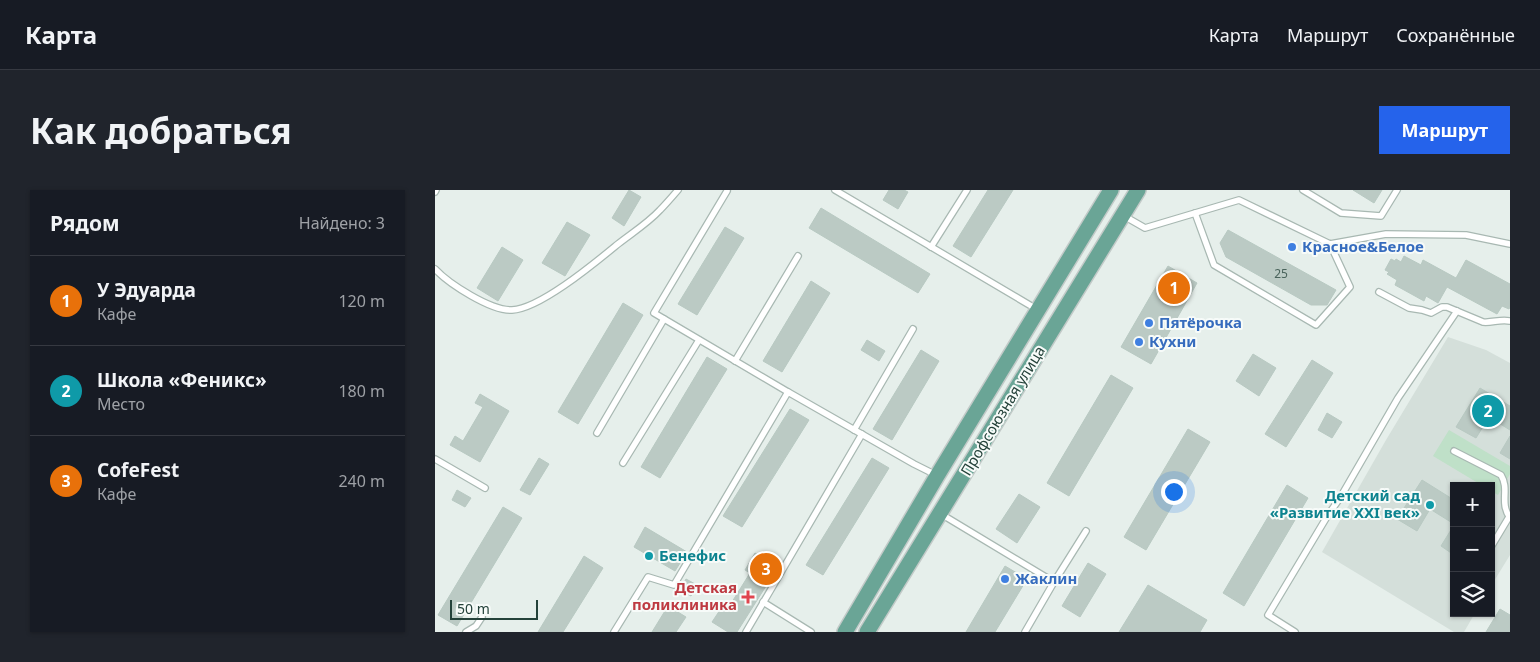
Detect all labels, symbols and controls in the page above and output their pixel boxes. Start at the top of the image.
text: Карта [25,18,97,51]
text: Карта [1209,23,1259,47]
text: Маршрут [1287,23,1368,47]
text: Сохранённые [1396,23,1515,47]
button: Маршрут [1379,106,1510,154]
text: Как добраться [30,107,292,154]
text: Рядом [50,209,120,237]
text: Найдено: 3 [299,212,385,234]
place label: Красное&Белое [1302,236,1424,256]
marker: Красное&Белое [1286,241,1298,253]
house number: 25 [1274,265,1288,282]
pin: 1 [1158,269,1190,307]
text: У Эдуарда [97,277,196,303]
text: 1 [61,290,71,312]
text: 120 m [338,290,385,312]
text: Кафе [97,303,136,325]
place label: Пятёрочка [1159,312,1242,332]
marker: Пятёрочка [1143,317,1155,329]
place label: Кухни [1149,331,1196,351]
marker: Кухни [1133,336,1145,348]
street label: Профсоюзная улица [955,342,1049,479]
text: Школа «Феникс» [97,367,267,393]
text: 2 [61,380,71,402]
text: 180 m [338,380,385,402]
pin: 2 [1472,392,1504,430]
text: Место [97,393,145,415]
text: CofeFest [97,457,179,483]
text: 3 [61,470,71,492]
text: 240 m [338,470,385,492]
your location [1161,479,1187,505]
map controls [1450,482,1495,617]
button: + [1450,482,1495,527]
text: Кафе [97,483,136,505]
place label: Детский сад «Развитие XXI век» [1270,485,1420,522]
marker: Детский сад «Развитие XXI век» [1424,499,1436,511]
button: − [1450,527,1495,572]
place label: Бенефис [659,545,726,565]
marker: Бенефис [643,550,655,562]
pin: 3 [750,550,782,588]
place label: Жаклин [1015,568,1077,588]
button: layers [1450,572,1495,617]
marker: Жаклин [999,573,1011,585]
place label: Детская поликлиника [632,577,737,614]
marker: Детская поликлиника [741,590,755,604]
scale bar [450,597,537,620]
text: 50 m [457,599,490,618]

